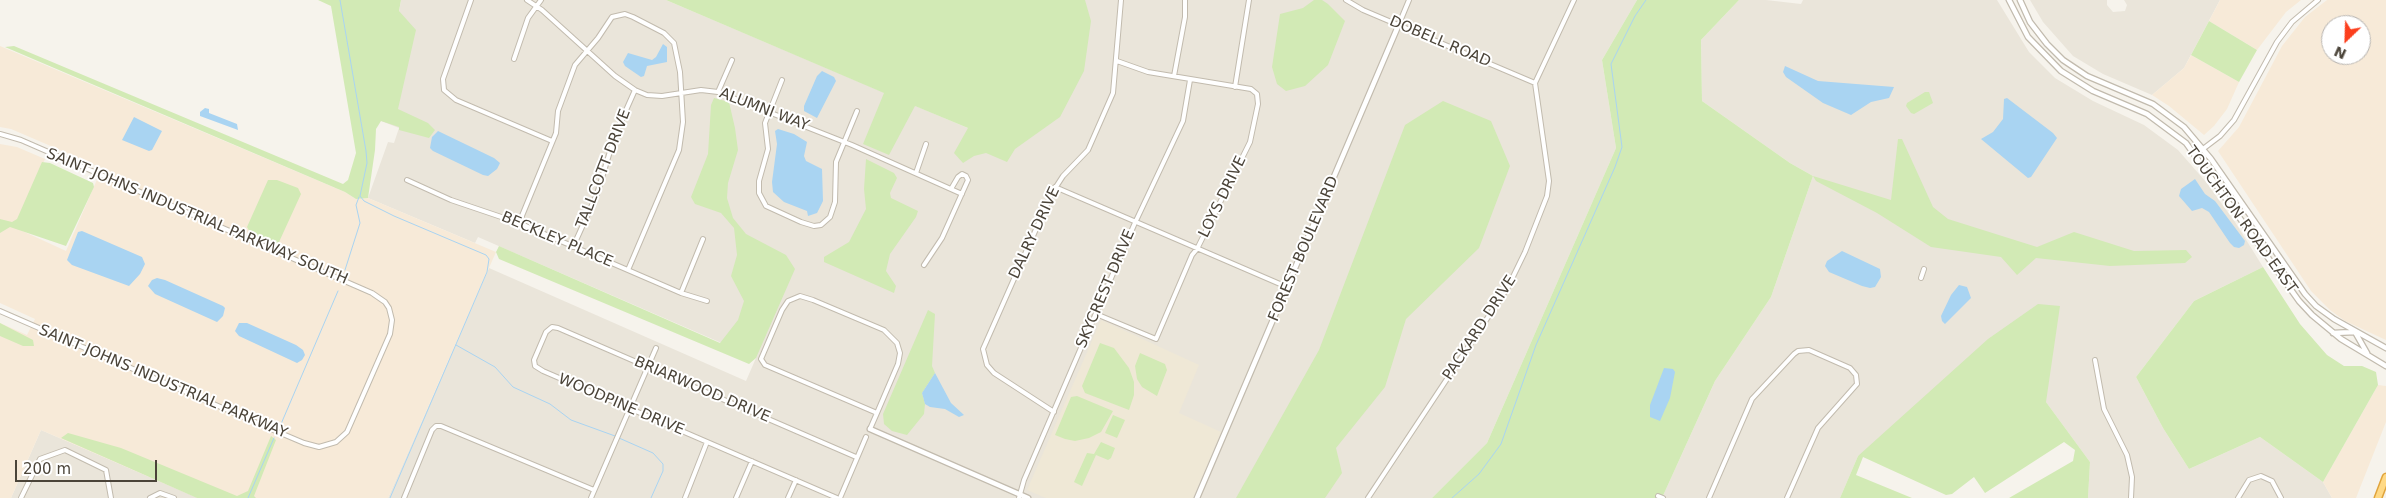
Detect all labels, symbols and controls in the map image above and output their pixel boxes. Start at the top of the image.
street label: DOBELL ROAD [1387,13,1493,71]
north arrow [2321,15,2371,65]
text: N [2332,43,2349,62]
street label: ALUMNI WAY [717,85,811,135]
street label: TALLCOTT DRIVE [573,107,635,231]
street label: TOUCHTON ROAD EAST [2182,143,2300,297]
street label: SAINT JOHNS INDUSTRIAL PARKWAY SOUTH [44,145,350,289]
street label: LOYS DRIVE [1196,153,1250,241]
street label: FOREST BOULEVARD [1265,174,1343,324]
street label: DALRY DRIVE [1006,184,1064,282]
street label: BECKLEY PLACE [498,208,616,272]
street label: SKYCREST DRIVE [1073,227,1139,351]
street label: PACKARD DRIVE [1439,272,1521,384]
street label: SAINT JOHNS INDUSTRIAL PARKWAY [36,321,290,443]
street label: BRIARWOOD DRIVE [631,353,773,427]
street label: WOODPINE DRIVE [555,370,687,440]
scale bar [18,450,160,482]
text: 200 m [23,460,71,478]

